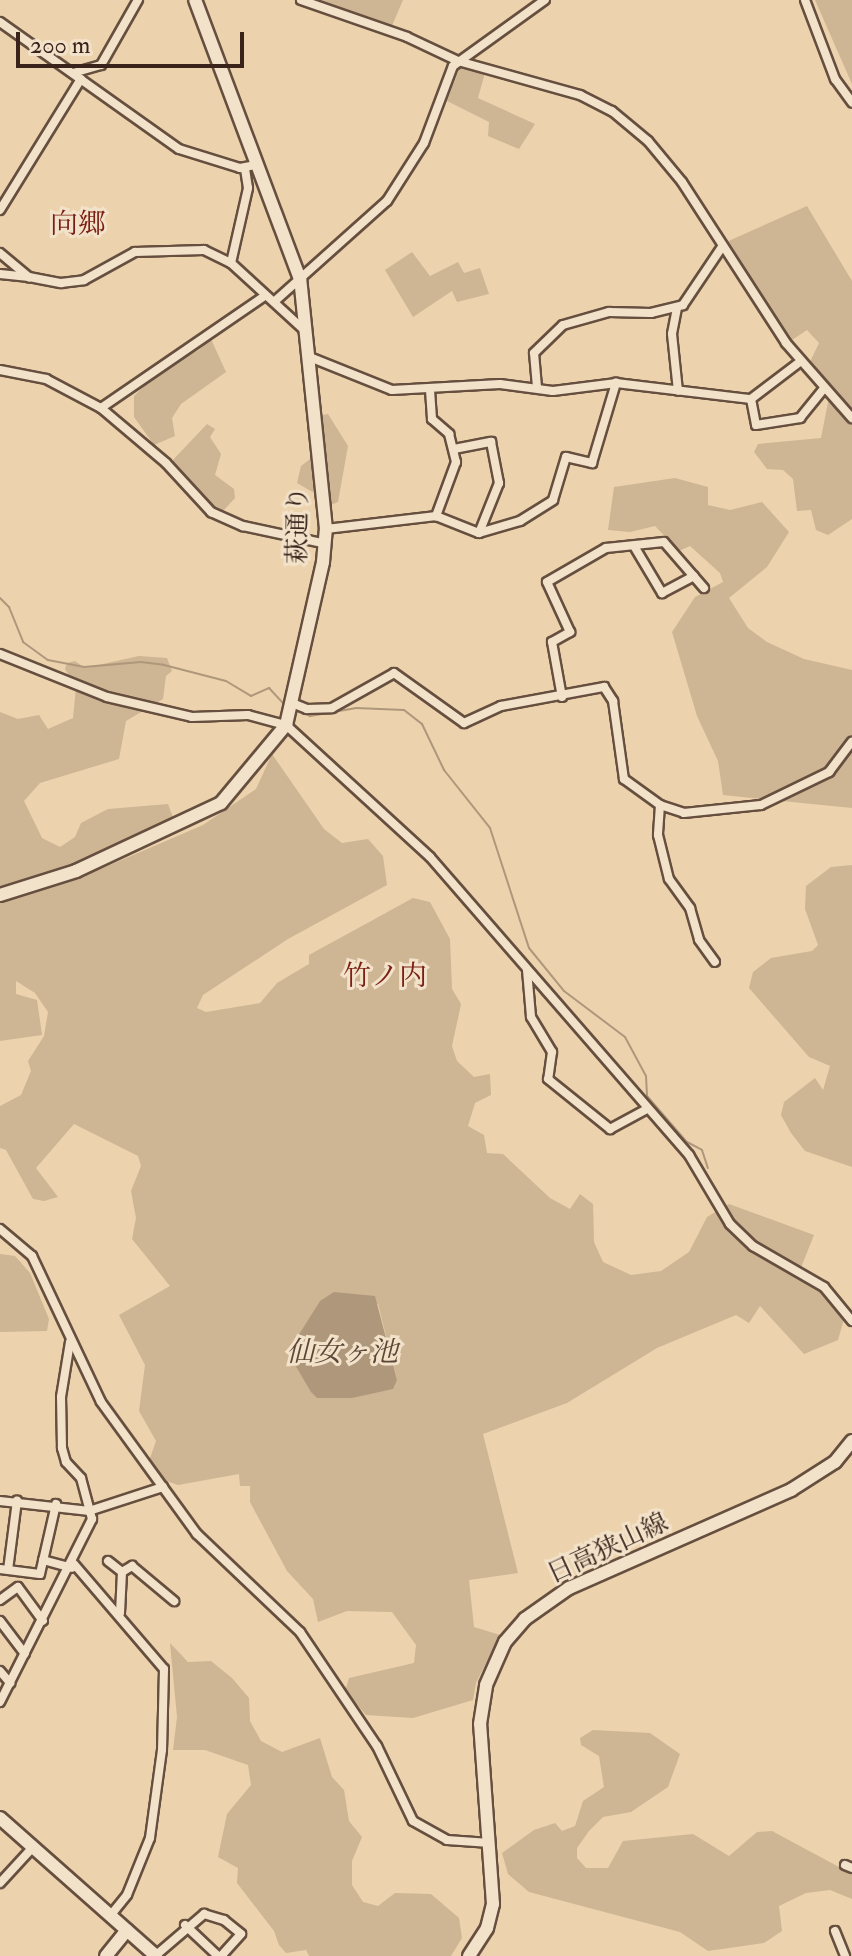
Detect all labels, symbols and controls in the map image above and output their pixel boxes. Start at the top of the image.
scale bar [20,16,248,66]
text: 200 m [30,30,90,61]
district label: 向郷 [50,208,106,242]
street label: 萩通り [283,486,315,564]
district label: 竹ノ内 [343,960,427,994]
water label: 仙女ヶ池 [286,1336,398,1370]
street label: 日高狭山線 [542,1507,674,1591]

